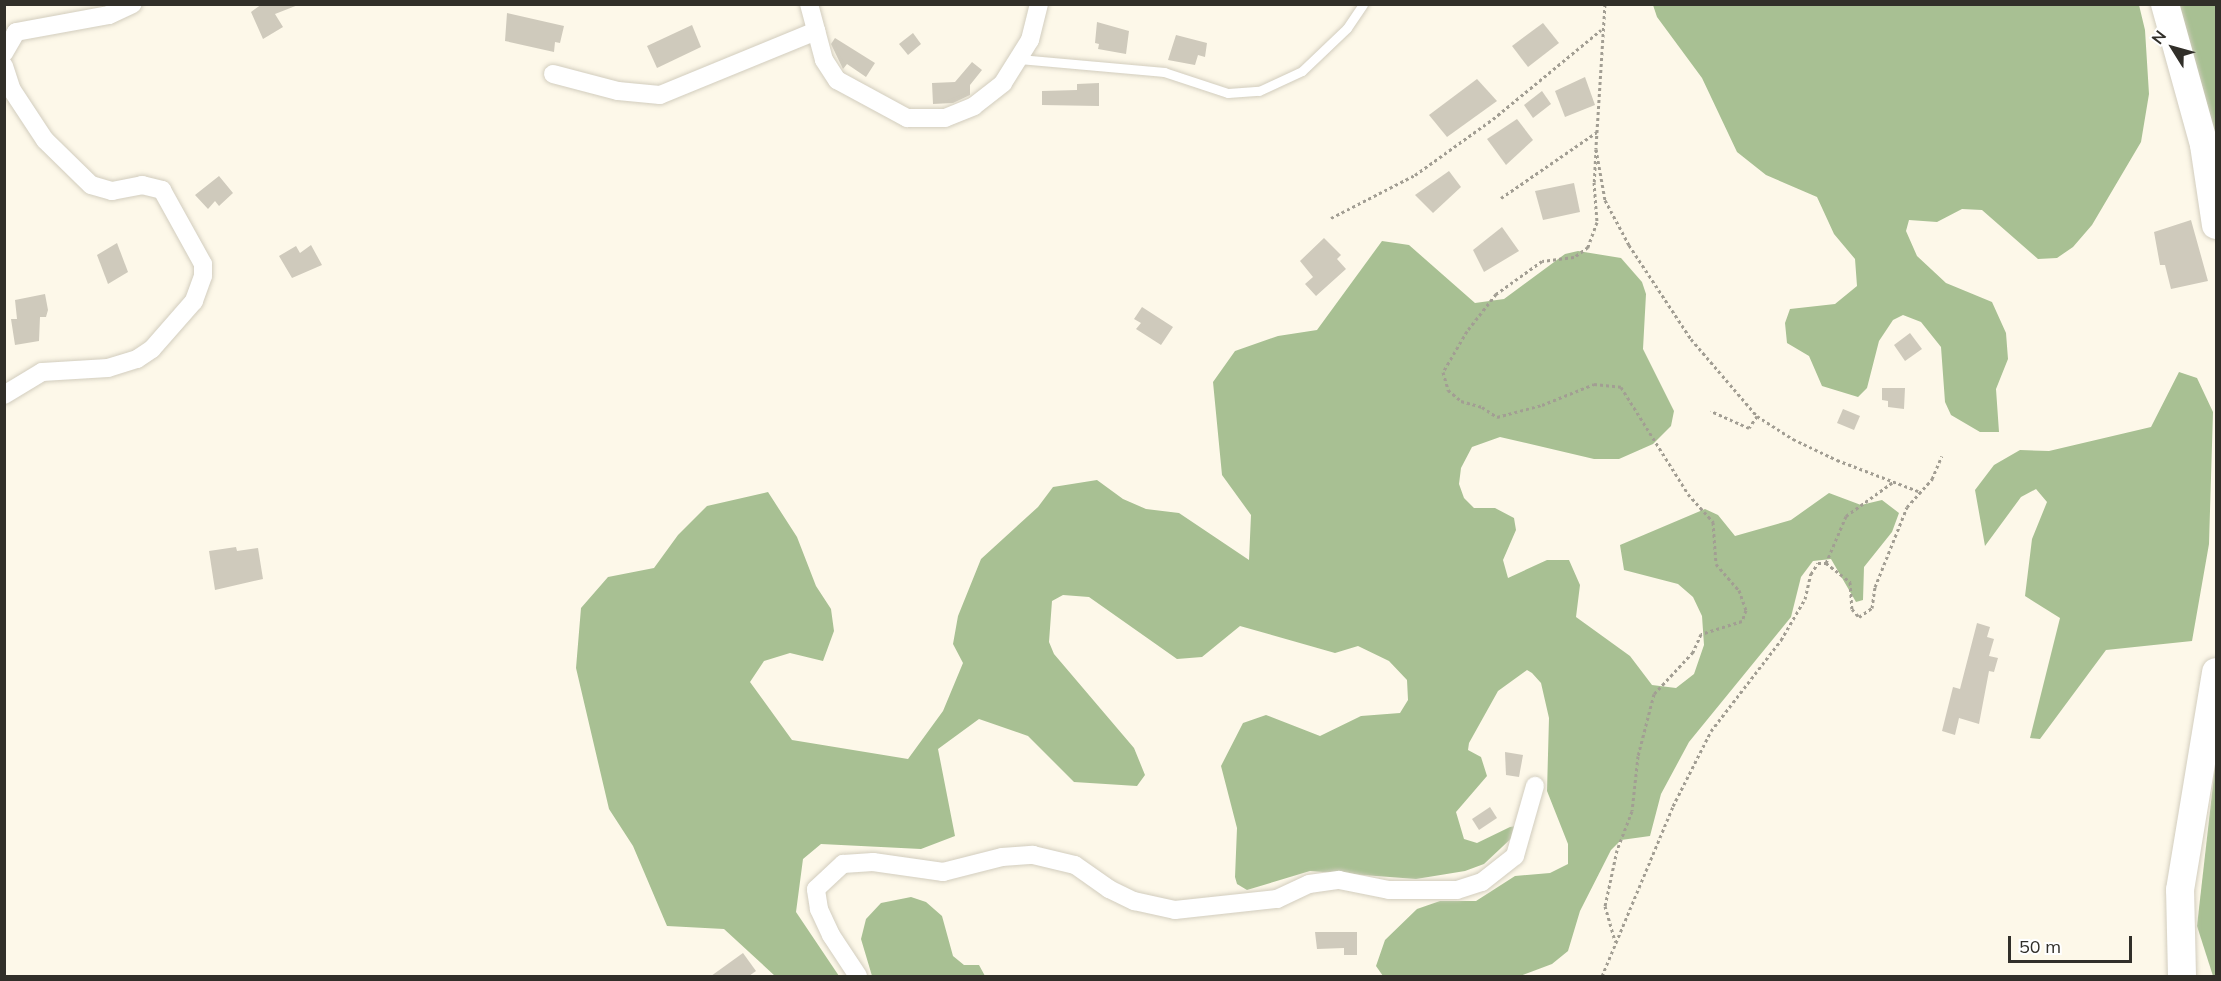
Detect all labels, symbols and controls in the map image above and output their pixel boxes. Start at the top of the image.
north arrow [2143,18,2203,78]
text: N [2147,26,2170,48]
scale bar [2011,924,2136,962]
text: 50 m [2019,935,2061,958]

